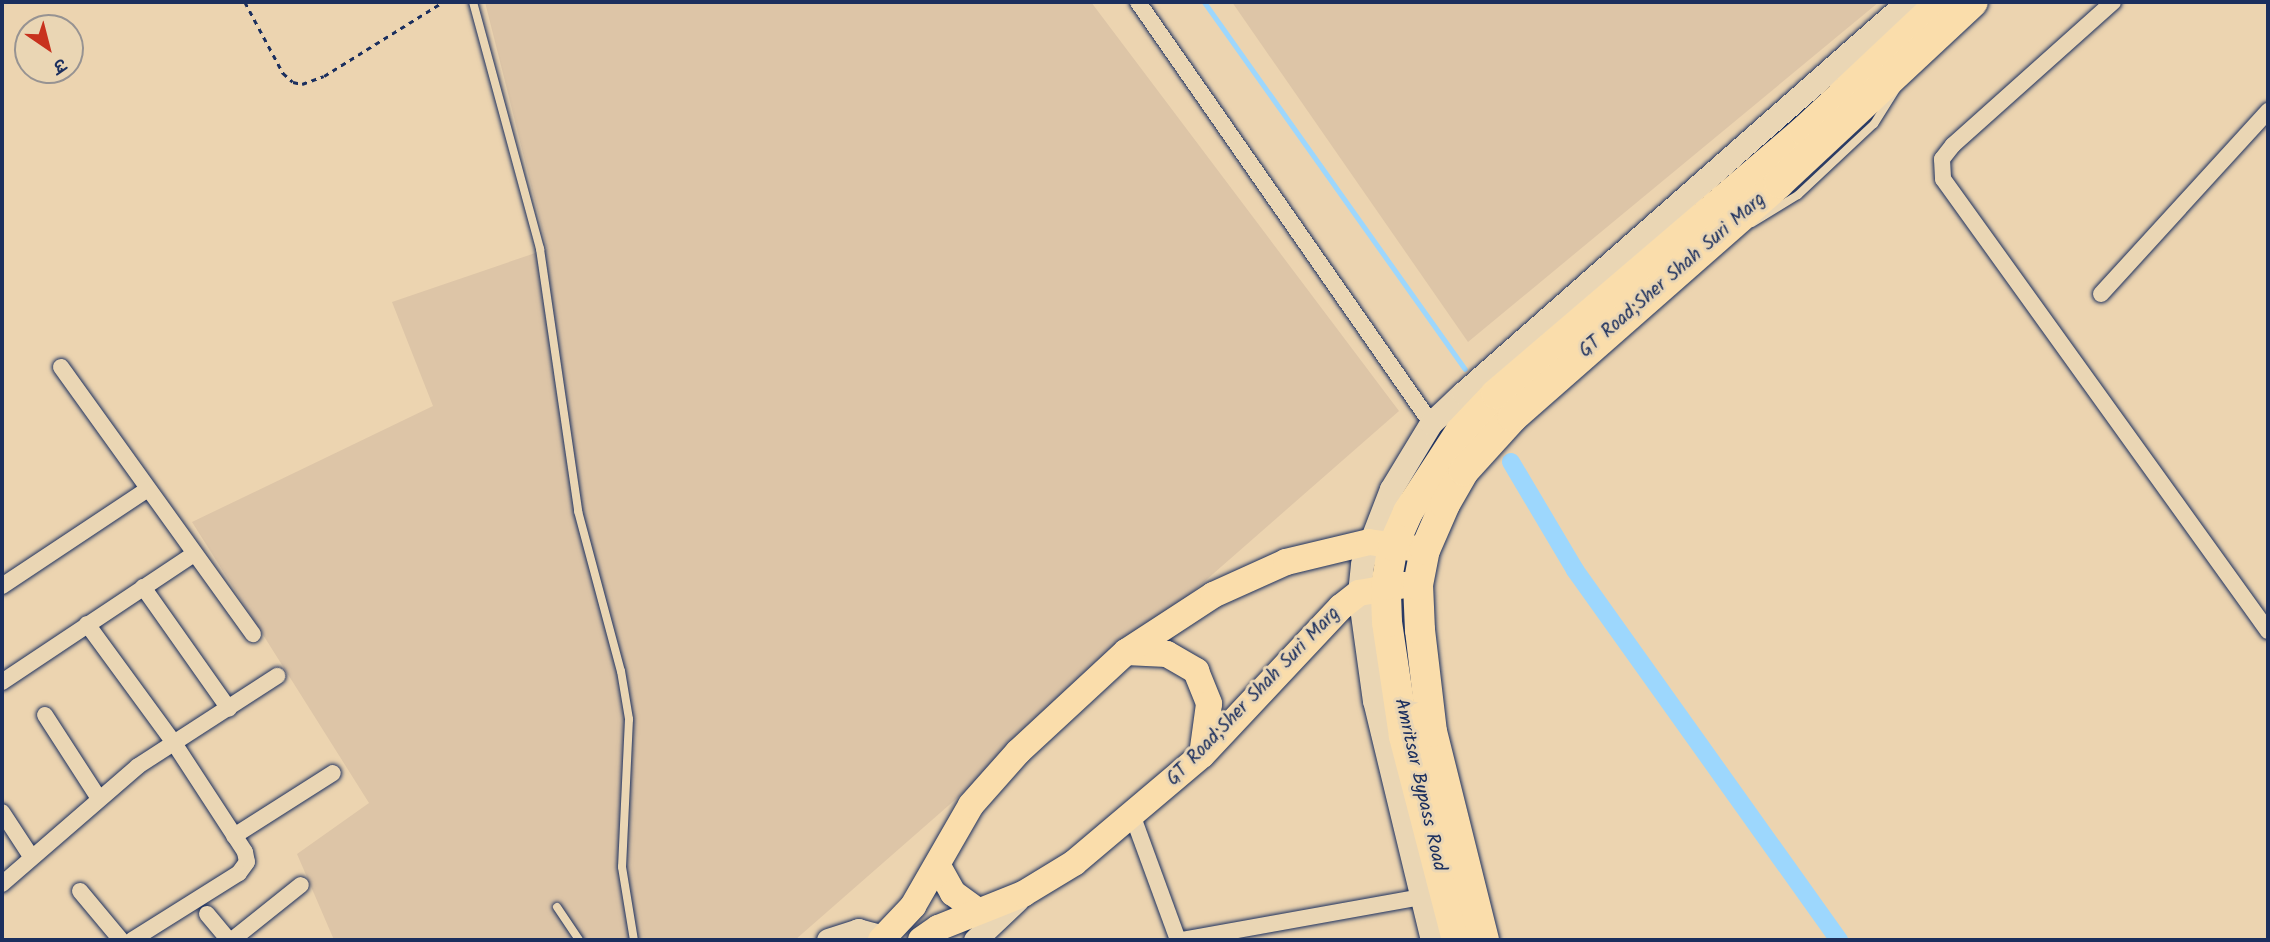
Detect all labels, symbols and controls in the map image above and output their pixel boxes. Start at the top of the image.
north arrow [14,14,84,84]
text: उ [46,49,73,80]
street label: GT Road;Sher Shah Suri Marg [1575,189,1771,363]
street label: GT Road;Sher Shah Suri Marg [1162,603,1346,791]
street label: Amritsar Bypass Road [1388,696,1450,874]

